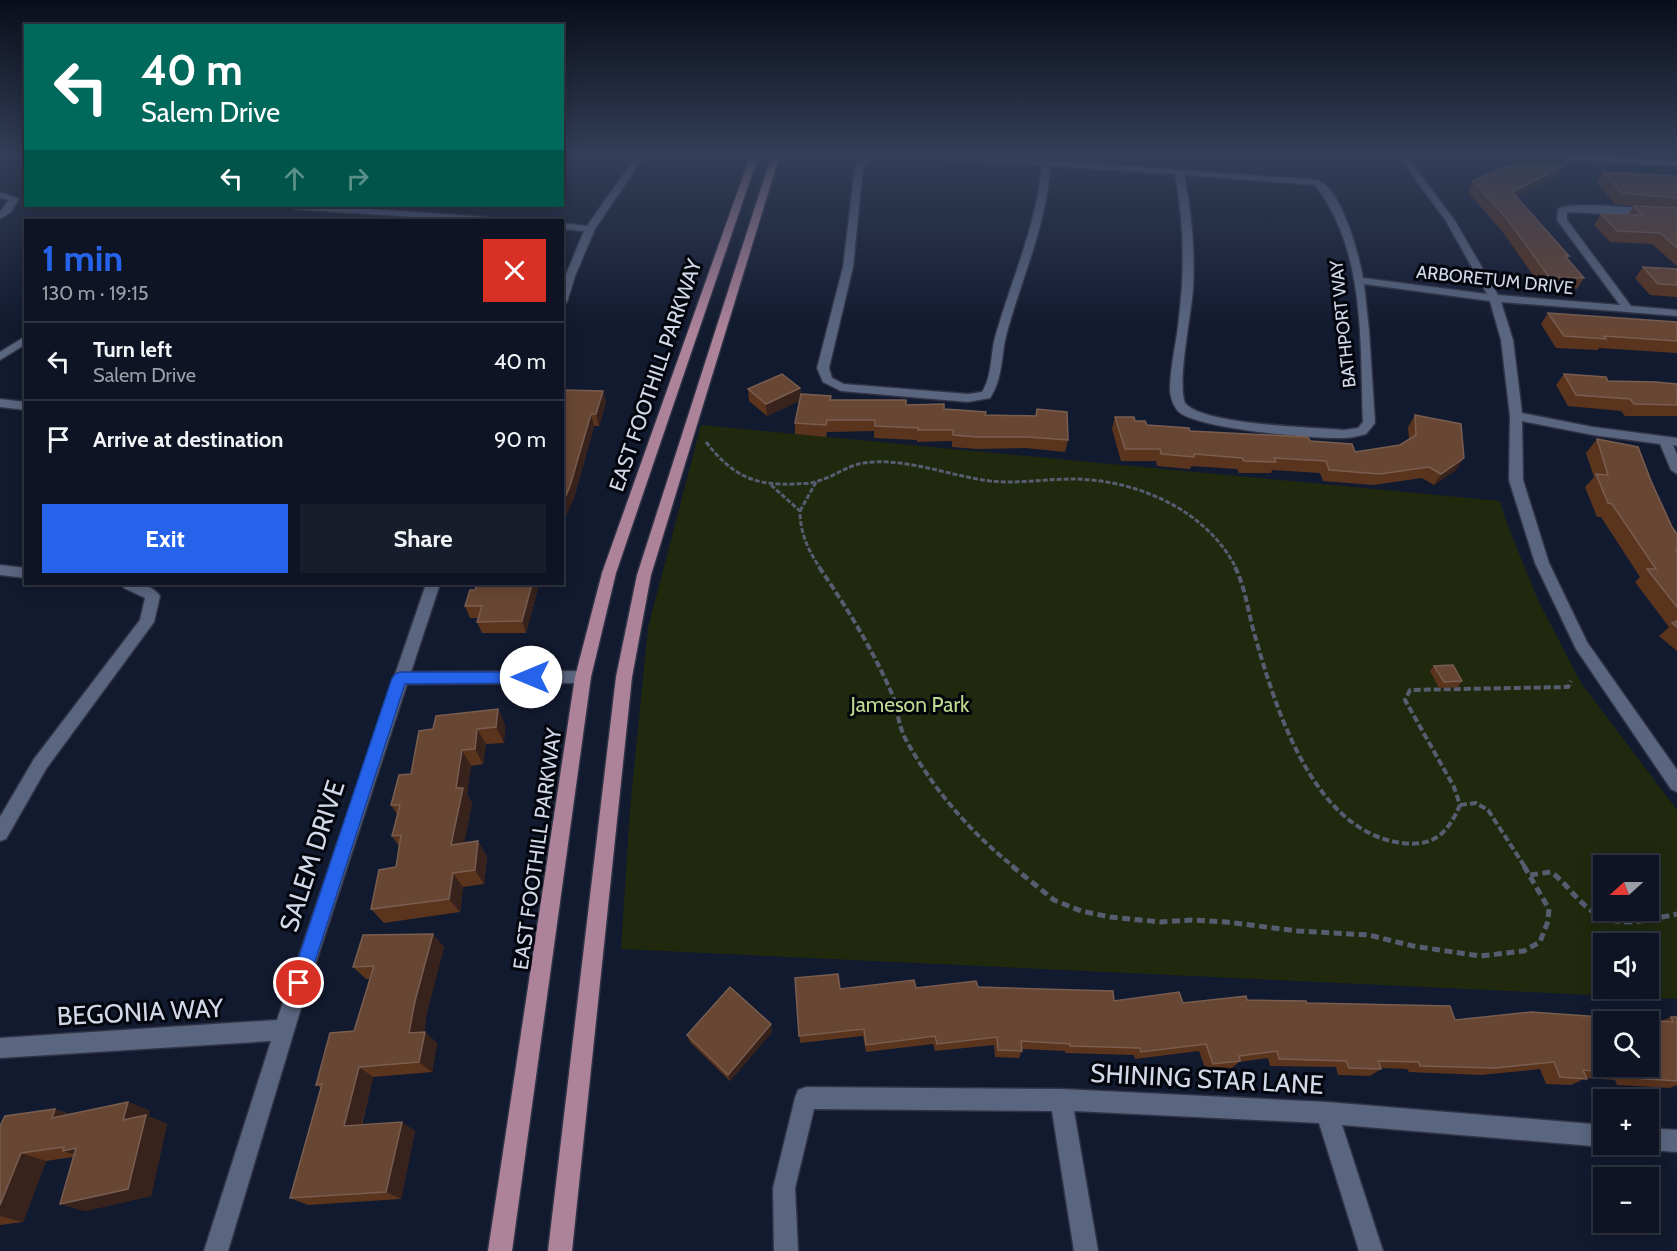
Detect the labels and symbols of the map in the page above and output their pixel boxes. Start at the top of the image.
street label: EAST FOOTHILL PARKWAY [603,255,707,494]
street label: BATHPORT WAY [1325,258,1361,389]
street label: ARBORETUM DRIVE [1415,261,1575,299]
position arrow [499,645,563,709]
park label: Jameson Park [850,692,970,717]
street label: EAST FOOTHILL PARKWAY [508,725,566,971]
street label: SALEM DRIVE [273,776,351,936]
north arrow [1593,855,1659,921]
pin [273,957,324,1008]
street label: BEGONIA WAY [56,992,224,1032]
street label: SHINING STAR LANE [1089,1057,1325,1101]

